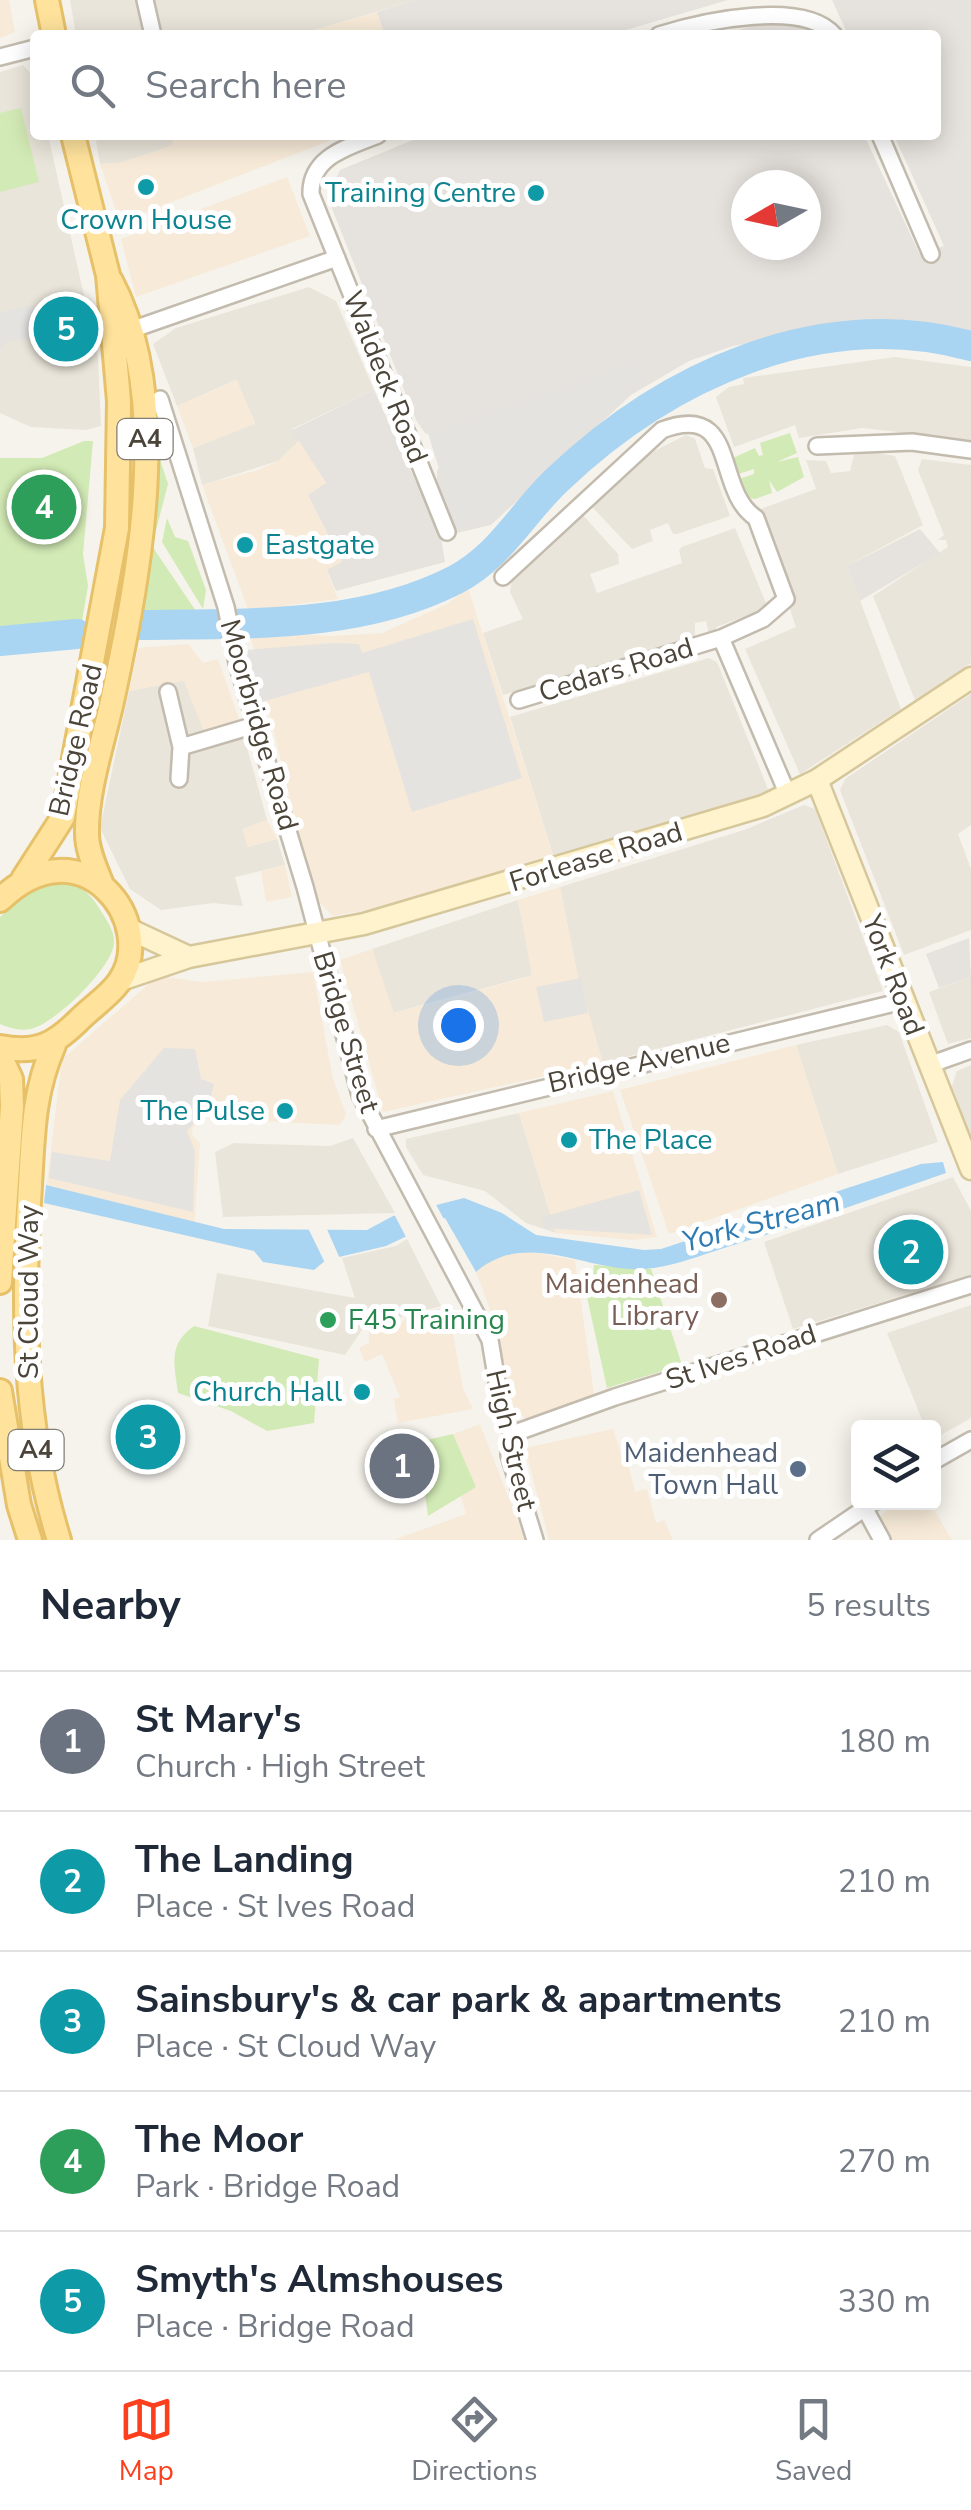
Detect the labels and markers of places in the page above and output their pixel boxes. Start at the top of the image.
place label: Training Centre [325,174,516,212]
marker: Crown House [135,176,157,198]
marker: Training Centre [525,182,547,204]
place label: Crown House [60,201,232,239]
pin: 5 [34,292,98,366]
pin: 4 [12,470,76,544]
place label: Eastgate [265,526,375,564]
marker: Eastgate [234,534,256,556]
place label: The Pulse [140,1092,265,1130]
marker: The Pulse [274,1100,296,1122]
place label: The Place [589,1121,712,1159]
marker: The Place [558,1129,580,1151]
pin: 2 [878,1214,944,1290]
place label: Maidenhead Library [545,1265,700,1335]
marker: Maidenhead Library [708,1289,730,1311]
place label: F45 Training [348,1301,505,1339]
marker: F45 Training [317,1309,339,1331]
place label: Church Hall [193,1373,343,1411]
marker: Church Hall [351,1381,373,1403]
pin: 3 [116,1400,180,1474]
pin: 1 [370,1428,434,1504]
place label: Maidenhead Town Hall [624,1434,779,1504]
marker: Maidenhead Town Hall [787,1458,809,1480]

